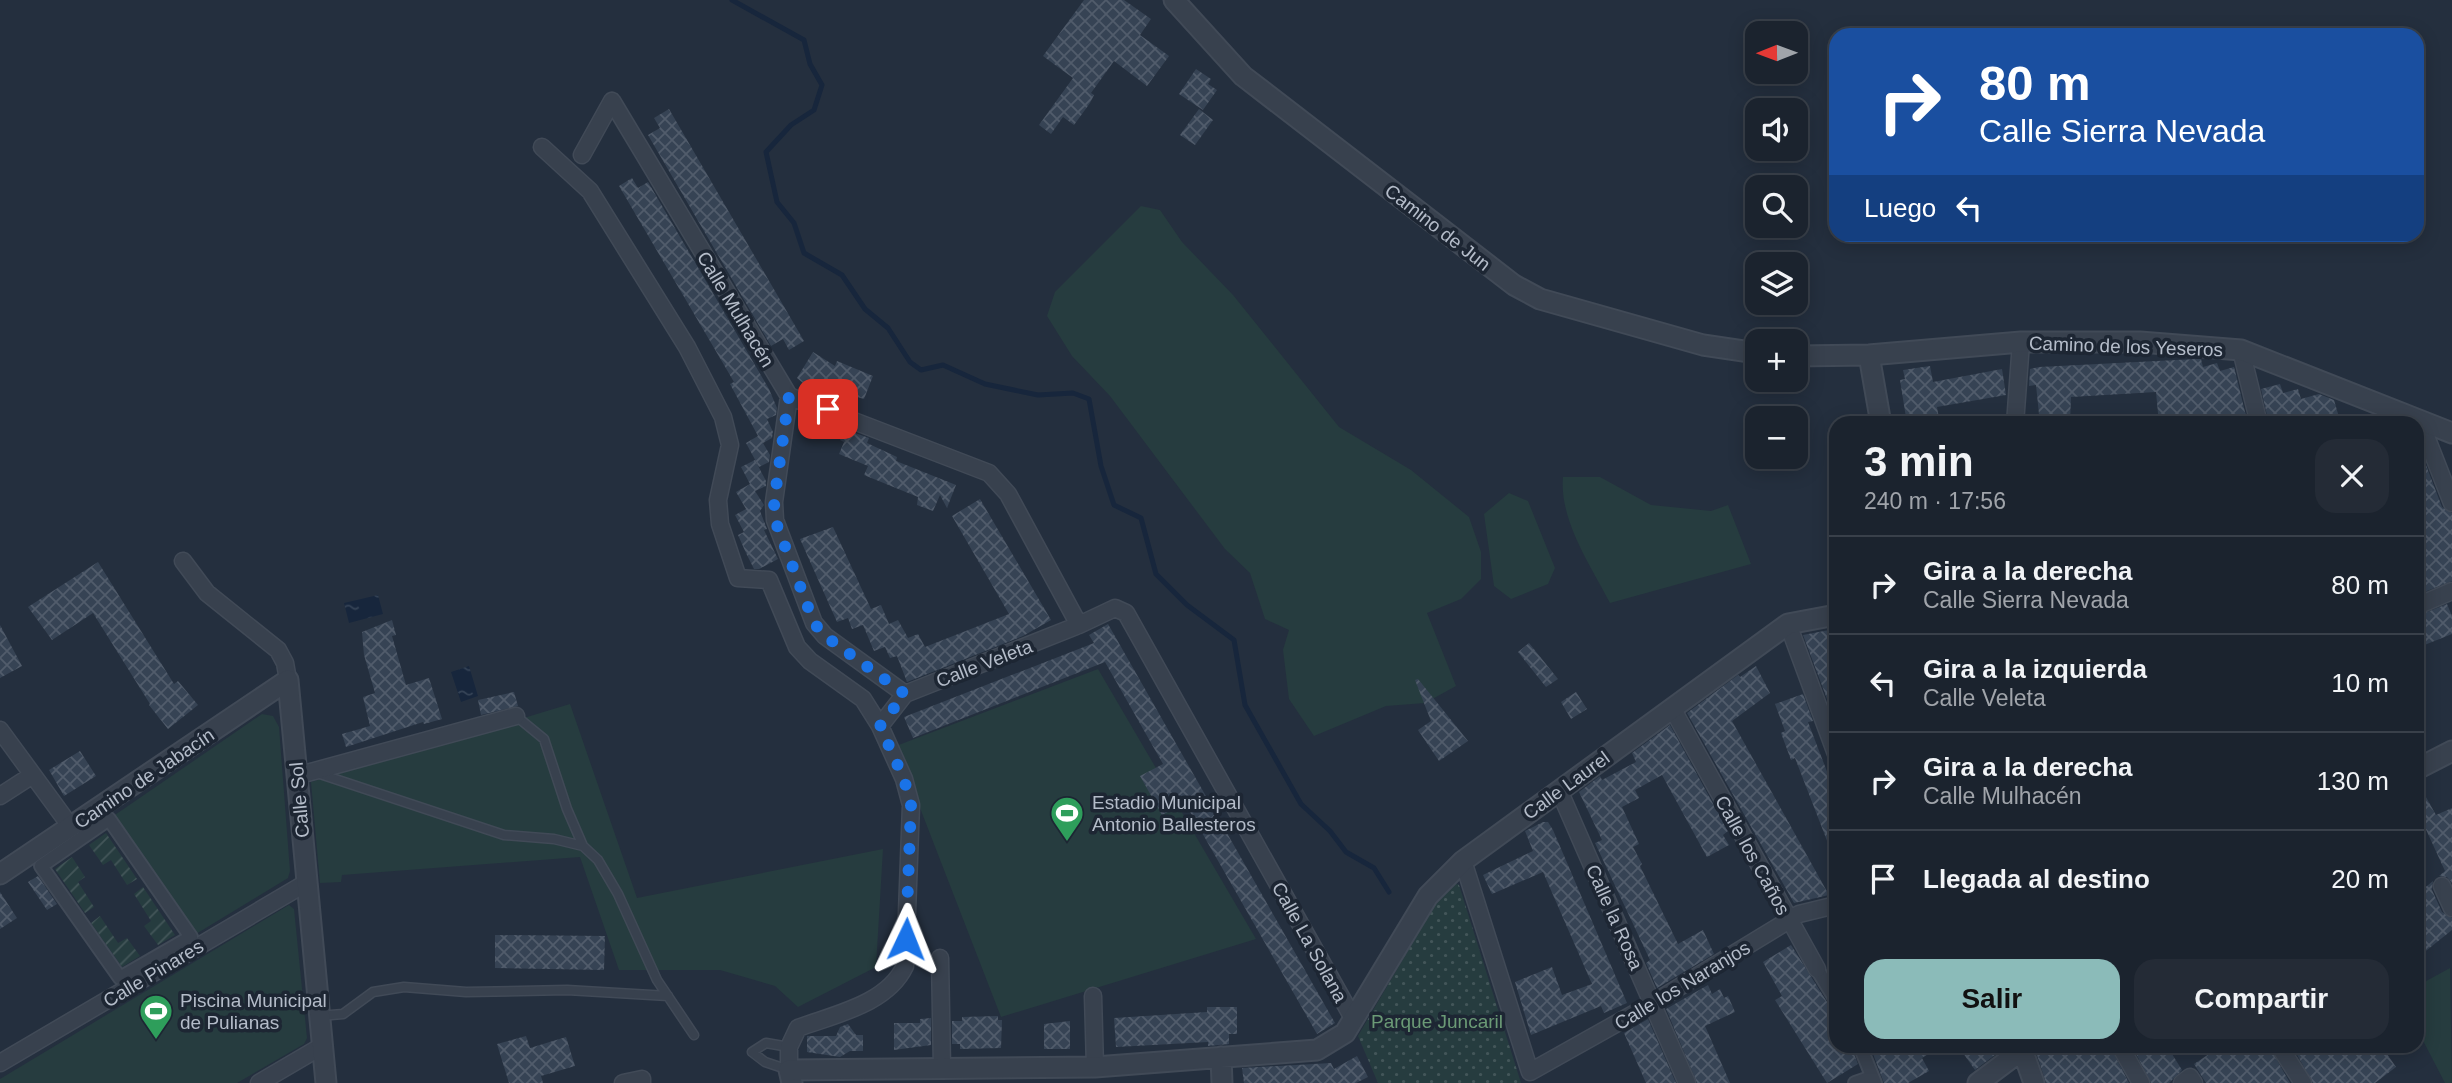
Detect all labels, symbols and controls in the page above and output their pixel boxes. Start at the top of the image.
north arrow [1745,21,1808,84]
map controls [1745,21,1808,469]
icon: right [1864,56,1955,147]
text: 80 m [1979,56,2091,110]
button: sound [1745,98,1808,161]
text: Calle Sierra Nevada [1979,113,2265,149]
button: search [1745,175,1808,238]
street label: Camino de Jun [1381,180,1495,275]
icon: left [1950,189,1988,227]
text: Luego [1864,193,1936,223]
street label: Calle Mulhacén [693,248,778,371]
button: layers [1745,252,1808,315]
button: + [1745,329,1808,392]
street label: Camino de los Yeseros [2029,333,2223,360]
pin [798,379,858,439]
icon: arrive [809,390,847,428]
button: − [1745,406,1808,469]
text: 3 min [1864,438,1974,485]
button: close [2315,439,2389,513]
text: 240 m · 17:56 [1864,488,2006,514]
text: Gira a la derecha [1923,556,2133,586]
icon: right [1864,566,1902,604]
text: 80 m [2331,570,2389,600]
text: Calle Sierra Nevada [1923,587,2129,613]
street label: Calle Veleta [933,635,1036,691]
text: Gira a la izquierda [1923,654,2147,684]
icon: left [1864,664,1902,702]
text: 10 m [2331,668,2389,698]
text: Calle Veleta [1923,685,2046,711]
street label: Camino de Jabacín [71,724,218,833]
street label: Calle Laurel [1519,747,1613,824]
text: Gira a la derecha [1923,752,2133,782]
street label: Calle Sol [286,761,313,839]
icon: right [1864,762,1902,800]
text: 130 m [2317,766,2389,796]
text: Calle Mulhacén [1923,783,2082,809]
place label: Estadio Municipal Antonio Ballesteros [1092,792,1256,835]
street label: Calle los Caños [1711,792,1794,919]
sports icon: Estadio Municipal Antonio Ballesteros [1048,794,1086,843]
icon: arrive [1864,860,1902,898]
street label: Calle la Rosa [1582,861,1647,973]
text: Llegada al destino [1923,864,2150,894]
text: 20 m [2331,864,2389,894]
street label: Calle La Solana [1268,878,1351,1006]
position arrow [869,902,943,976]
street label: Calle Pinares [99,935,207,1012]
street label: Calle los Naranjos [1611,937,1754,1034]
button: Salir [1864,959,2120,1039]
button: Compartir [2134,959,2389,1039]
place label: Piscina Municipal de Pulianas [180,990,327,1033]
sports icon: Piscina Municipal de Pulianas [137,992,175,1041]
park label: Parque Juncaril [1371,1011,1503,1032]

